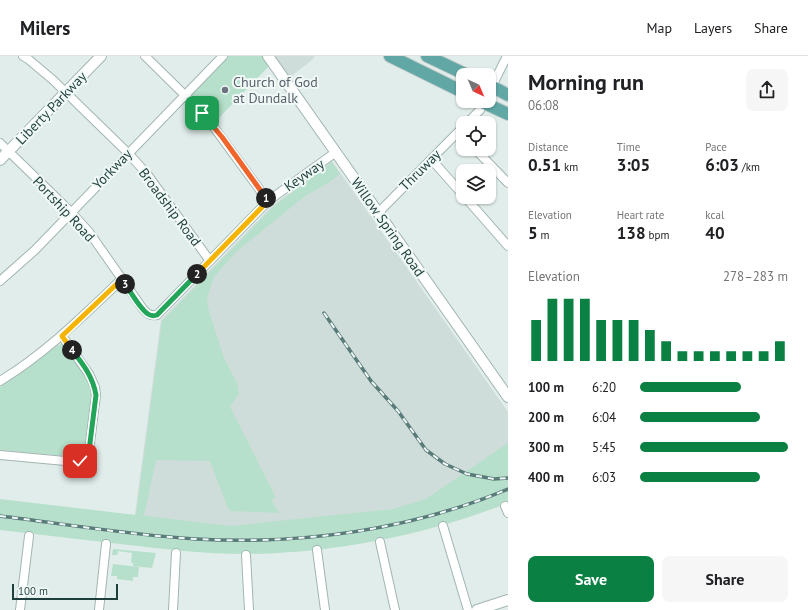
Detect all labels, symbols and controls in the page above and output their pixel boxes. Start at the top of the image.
text: Milers [20,16,70,40]
text: Map [646,19,672,37]
text: Layers [694,19,732,37]
text: Share [754,19,788,37]
street label: Liberty Parkway [12,67,91,148]
north arrow [456,68,496,108]
map controls [456,68,496,204]
text: Morning run [528,68,644,96]
button: share [746,69,788,111]
place label: Church of God at Dundalk [233,73,318,107]
marker: Church of God at Dundalk [220,85,230,95]
pin [185,96,219,130]
text: 06:08 [528,97,559,114]
icon: arrive [191,102,213,124]
button: locate [456,116,496,156]
text: Distance [528,140,568,154]
text: Time [617,140,640,154]
text: Pace [705,140,727,154]
street label: Yorkway [88,145,136,193]
street label: Thruway [395,145,445,195]
street label: Keyway [280,154,328,195]
text: 0.51 [528,154,561,176]
text: 3:05 [617,154,650,176]
text: 6:03 [705,154,739,176]
text: km [561,160,578,174]
text: /km [739,160,760,174]
street label: Broadship Road [135,164,205,250]
button: layers [456,164,496,204]
street label: Portship Road [29,173,99,245]
street label: Willow Spring Road [347,174,429,280]
pin: 1 [256,188,276,208]
text: 1 [263,191,269,205]
text: Elevation [528,208,572,222]
text: Heart rate [617,208,664,222]
text: kcal [705,208,724,222]
text: 5 [528,222,538,244]
text: 138 [617,222,646,244]
text: 40 [705,222,725,244]
text: m [538,228,550,242]
text: bpm [646,228,669,242]
pin: 2 [187,264,207,284]
text: 2 [194,267,200,281]
text: Elevation [528,268,580,285]
text: 278–283 m [723,268,788,285]
pin: 3 [115,274,135,294]
text: 3 [122,277,128,291]
pin: 4 [62,340,82,360]
text: 4 [69,343,75,357]
text: 100 m [528,379,564,396]
text: 6:20 [592,379,616,396]
text: 200 m [528,409,564,426]
text: 6:04 [592,409,616,426]
text: 300 m [528,439,564,456]
text: 5:45 [592,439,616,456]
pin [63,444,97,478]
icon: check [69,450,91,472]
text: 400 m [528,469,564,486]
text: 6:03 [592,469,616,486]
button: Save [528,556,654,602]
button: Share [662,556,788,602]
scale bar [12,582,118,601]
text: 100 m [18,584,48,598]

